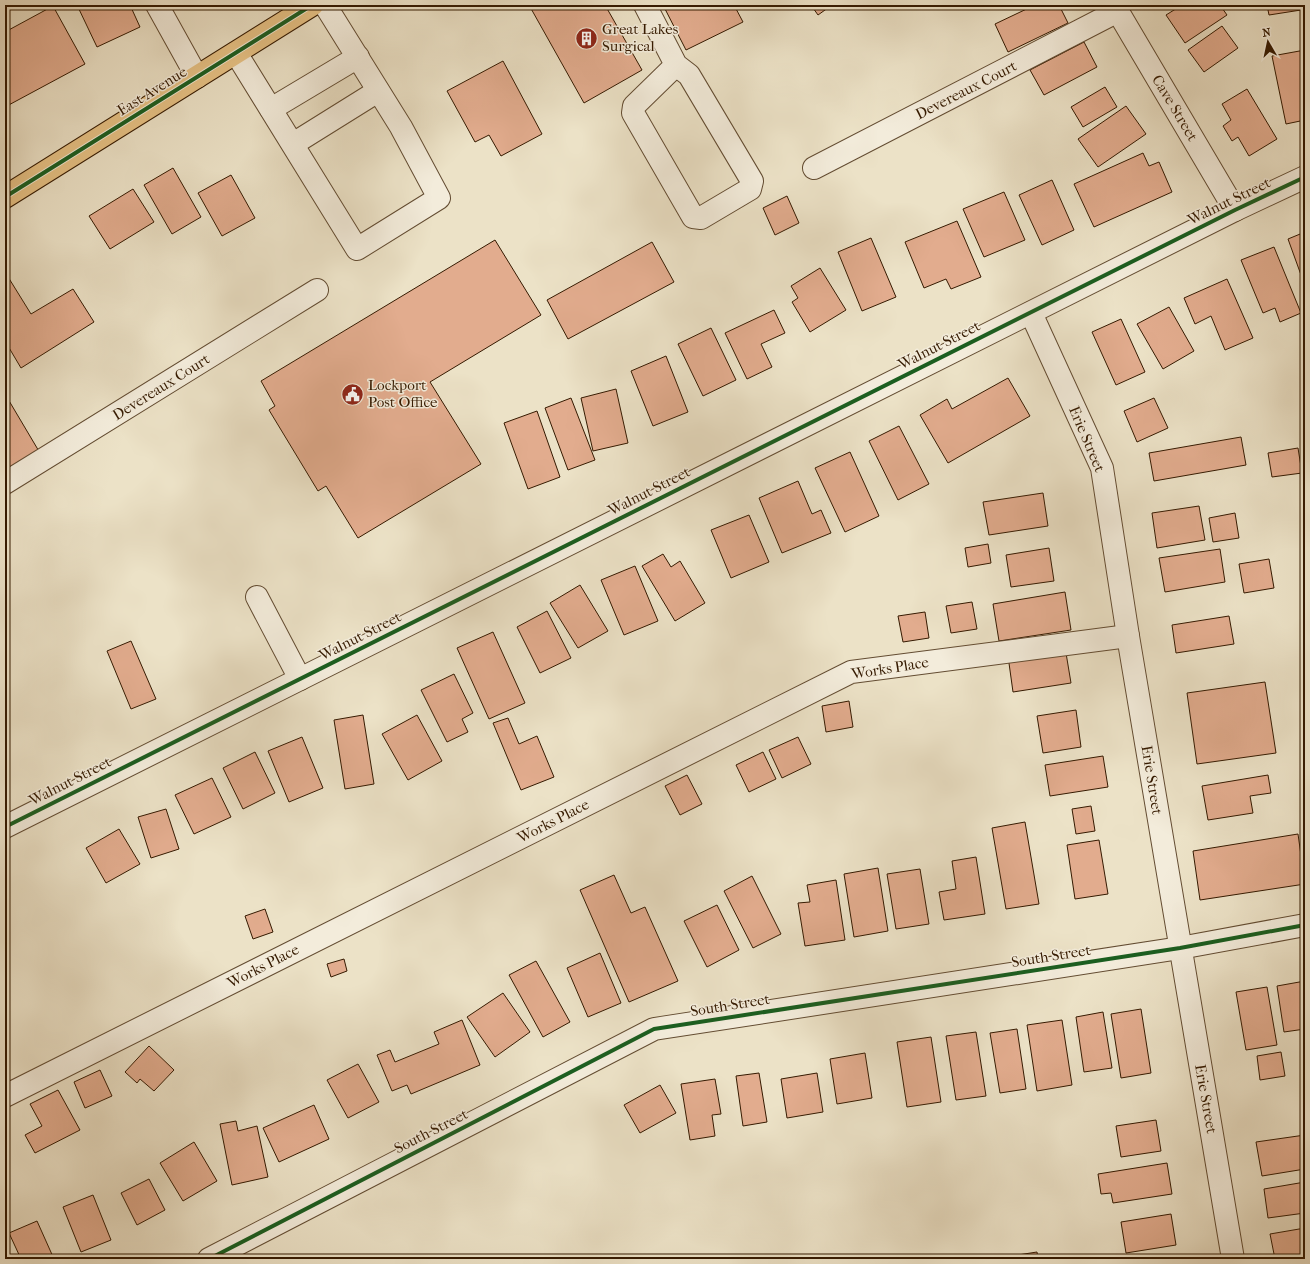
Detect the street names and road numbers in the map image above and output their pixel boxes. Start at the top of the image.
street label: Devereaux Court [912,56,1020,123]
street label: East Avenue [114,62,191,119]
street label: Cave Street [1148,72,1202,145]
street label: Walnut Street [1184,173,1274,229]
street label: Walnut Street [894,316,984,374]
street label: Devereaux Court [109,350,214,424]
street label: Erie Street [1065,403,1109,475]
street label: Walnut Street [604,462,694,520]
street label: Walnut Street [315,607,405,665]
street label: Works Place [849,653,931,683]
street label: Erie Street [1138,744,1166,817]
street label: Walnut Street [25,752,115,810]
street label: Works Place [513,795,592,847]
street label: Works Place [223,940,302,992]
street label: South Street [1010,941,1093,971]
street label: South Street [689,990,772,1020]
street label: Erie Street [1191,1063,1221,1136]
street label: South Street [391,1104,471,1157]

